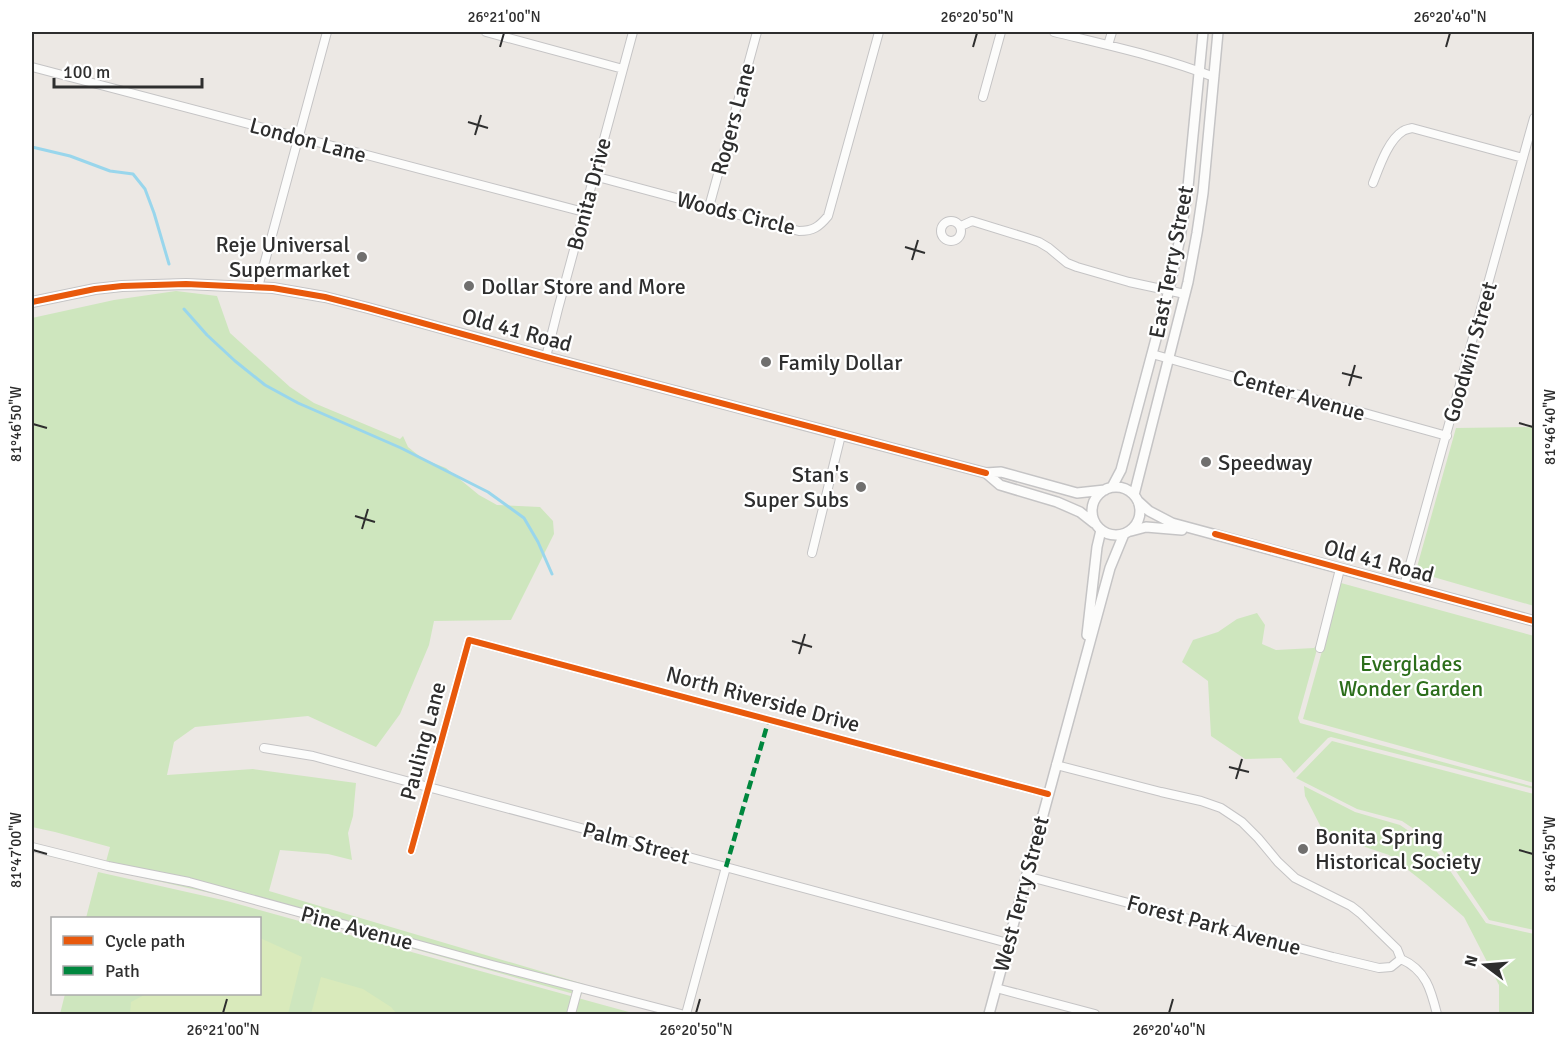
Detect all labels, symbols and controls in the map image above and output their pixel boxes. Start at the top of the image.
text: 26°21'00"N [467,8,541,26]
text: 26°20'50"N [940,8,1014,26]
text: 26°20'40"N [1413,8,1487,26]
scale bar [54,51,202,89]
street label: Rogers Lane [705,60,761,178]
text: 100 m [63,61,110,83]
street label: London Lane [247,111,369,169]
street label: Bonita Drive [561,135,617,253]
street label: East Terry Street [1143,183,1199,341]
street label: Woods Circle [674,185,798,241]
place label: Reje Universal Supermarket [216,231,350,283]
marker: Reje Universal Supermarket [355,250,369,264]
place label: Dollar Store and More [481,273,686,300]
street label: Goodwin Street [1437,278,1503,425]
marker: Dollar Store and More [462,279,476,293]
street label: Old 41 Road [459,302,575,358]
place label: Family Dollar [778,349,902,376]
marker: Family Dollar [759,355,773,369]
street label: Center Avenue [1230,363,1368,427]
text: 81°46'50"W [7,386,25,462]
text: 81°46'40"W [1541,389,1559,465]
place label: Speedway [1218,449,1313,476]
marker: Speedway [1199,455,1213,469]
place label: Stan's Super Subs [744,461,849,513]
marker: Stan's Super Subs [854,480,868,494]
street label: Old 41 Road [1321,533,1437,589]
park label: Everglades Wonder Garden [1339,650,1483,702]
street label: North Riverside Drive [663,660,863,738]
street label: Pauling Lane [394,679,452,803]
text: 81°47'00"W [7,812,25,888]
street label: West Terry Street [987,813,1055,975]
street label: Palm Street [580,816,693,870]
text: 81°46'50"W [1541,816,1559,892]
place label: Bonita Spring Historical Society [1315,823,1482,875]
marker: Bonita Spring Historical Society [1296,842,1310,856]
street label: Forest Park Avenue [1124,889,1304,961]
street label: Pine Avenue [298,900,416,956]
legend [51,917,261,995]
text: Cycle path [105,930,185,952]
north arrow [1455,935,1515,995]
text: N [1460,953,1483,969]
text: Path [105,960,140,982]
text: 26°21'00"N [186,1021,260,1039]
text: 26°20'50"N [659,1021,733,1039]
text: 26°20'40"N [1132,1021,1206,1039]

